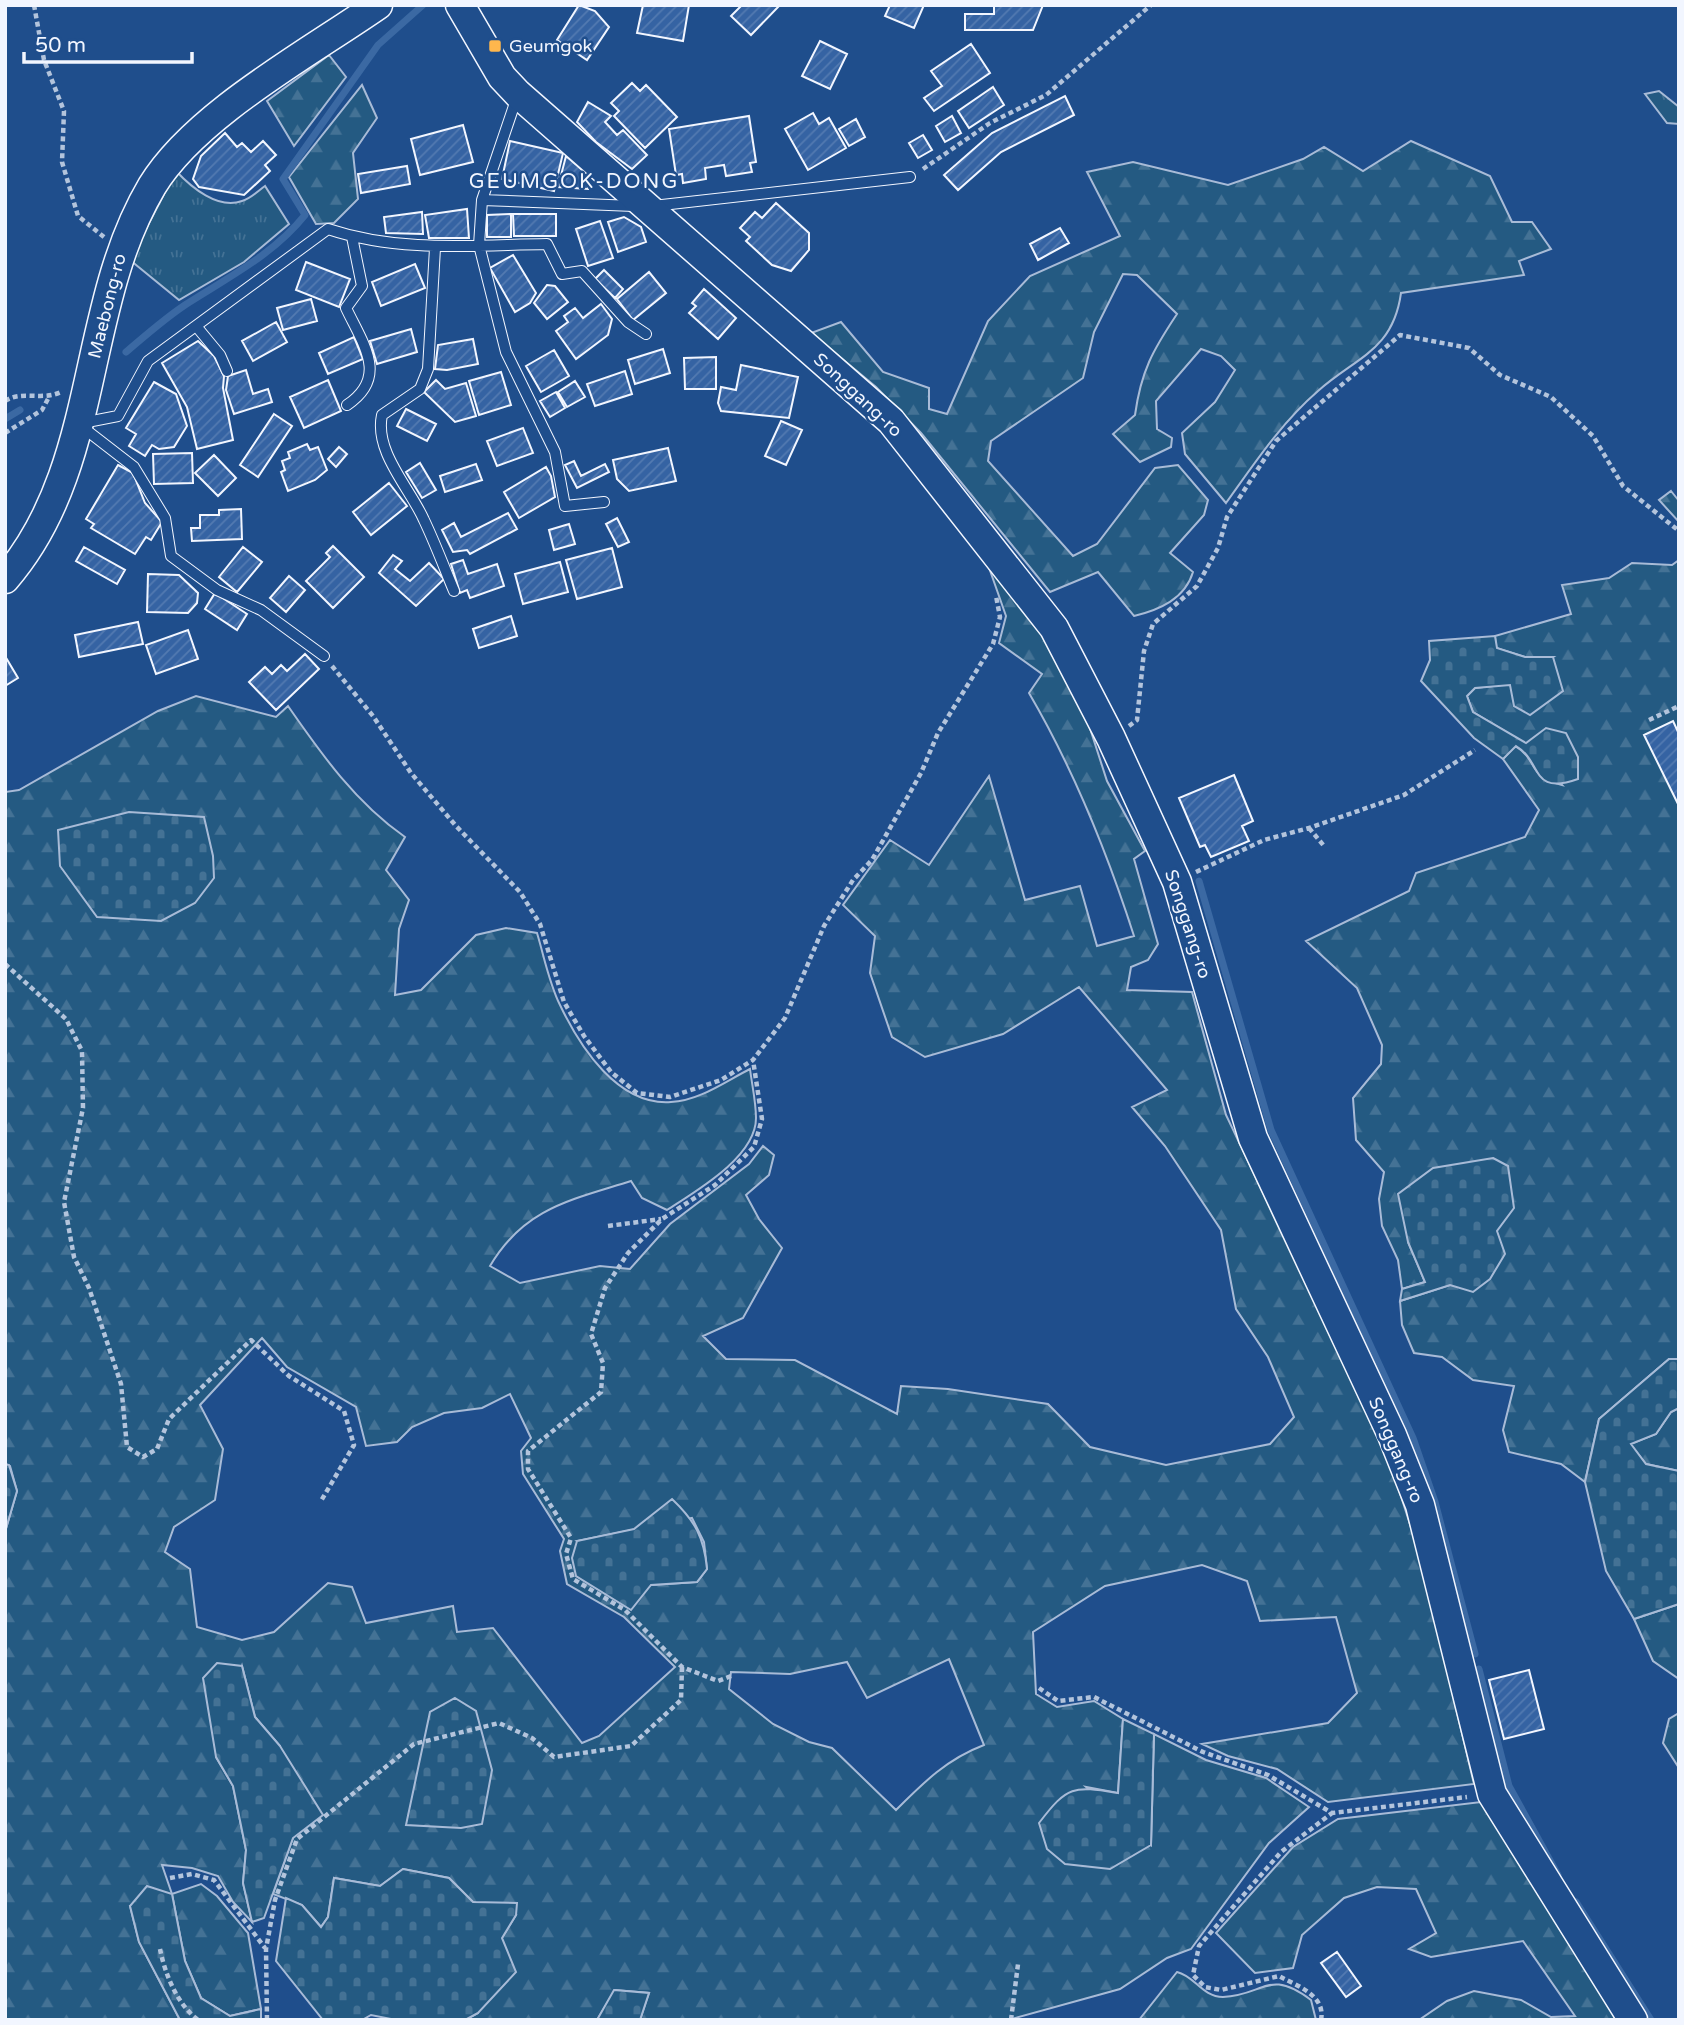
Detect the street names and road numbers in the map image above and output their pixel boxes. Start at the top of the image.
street label: Maebong-ro [83,251,131,361]
street label: Songgang-ro [809,348,907,442]
street label: Songgang-ro [1160,867,1216,981]
street label: Songgang-ro [1364,1394,1428,1506]

